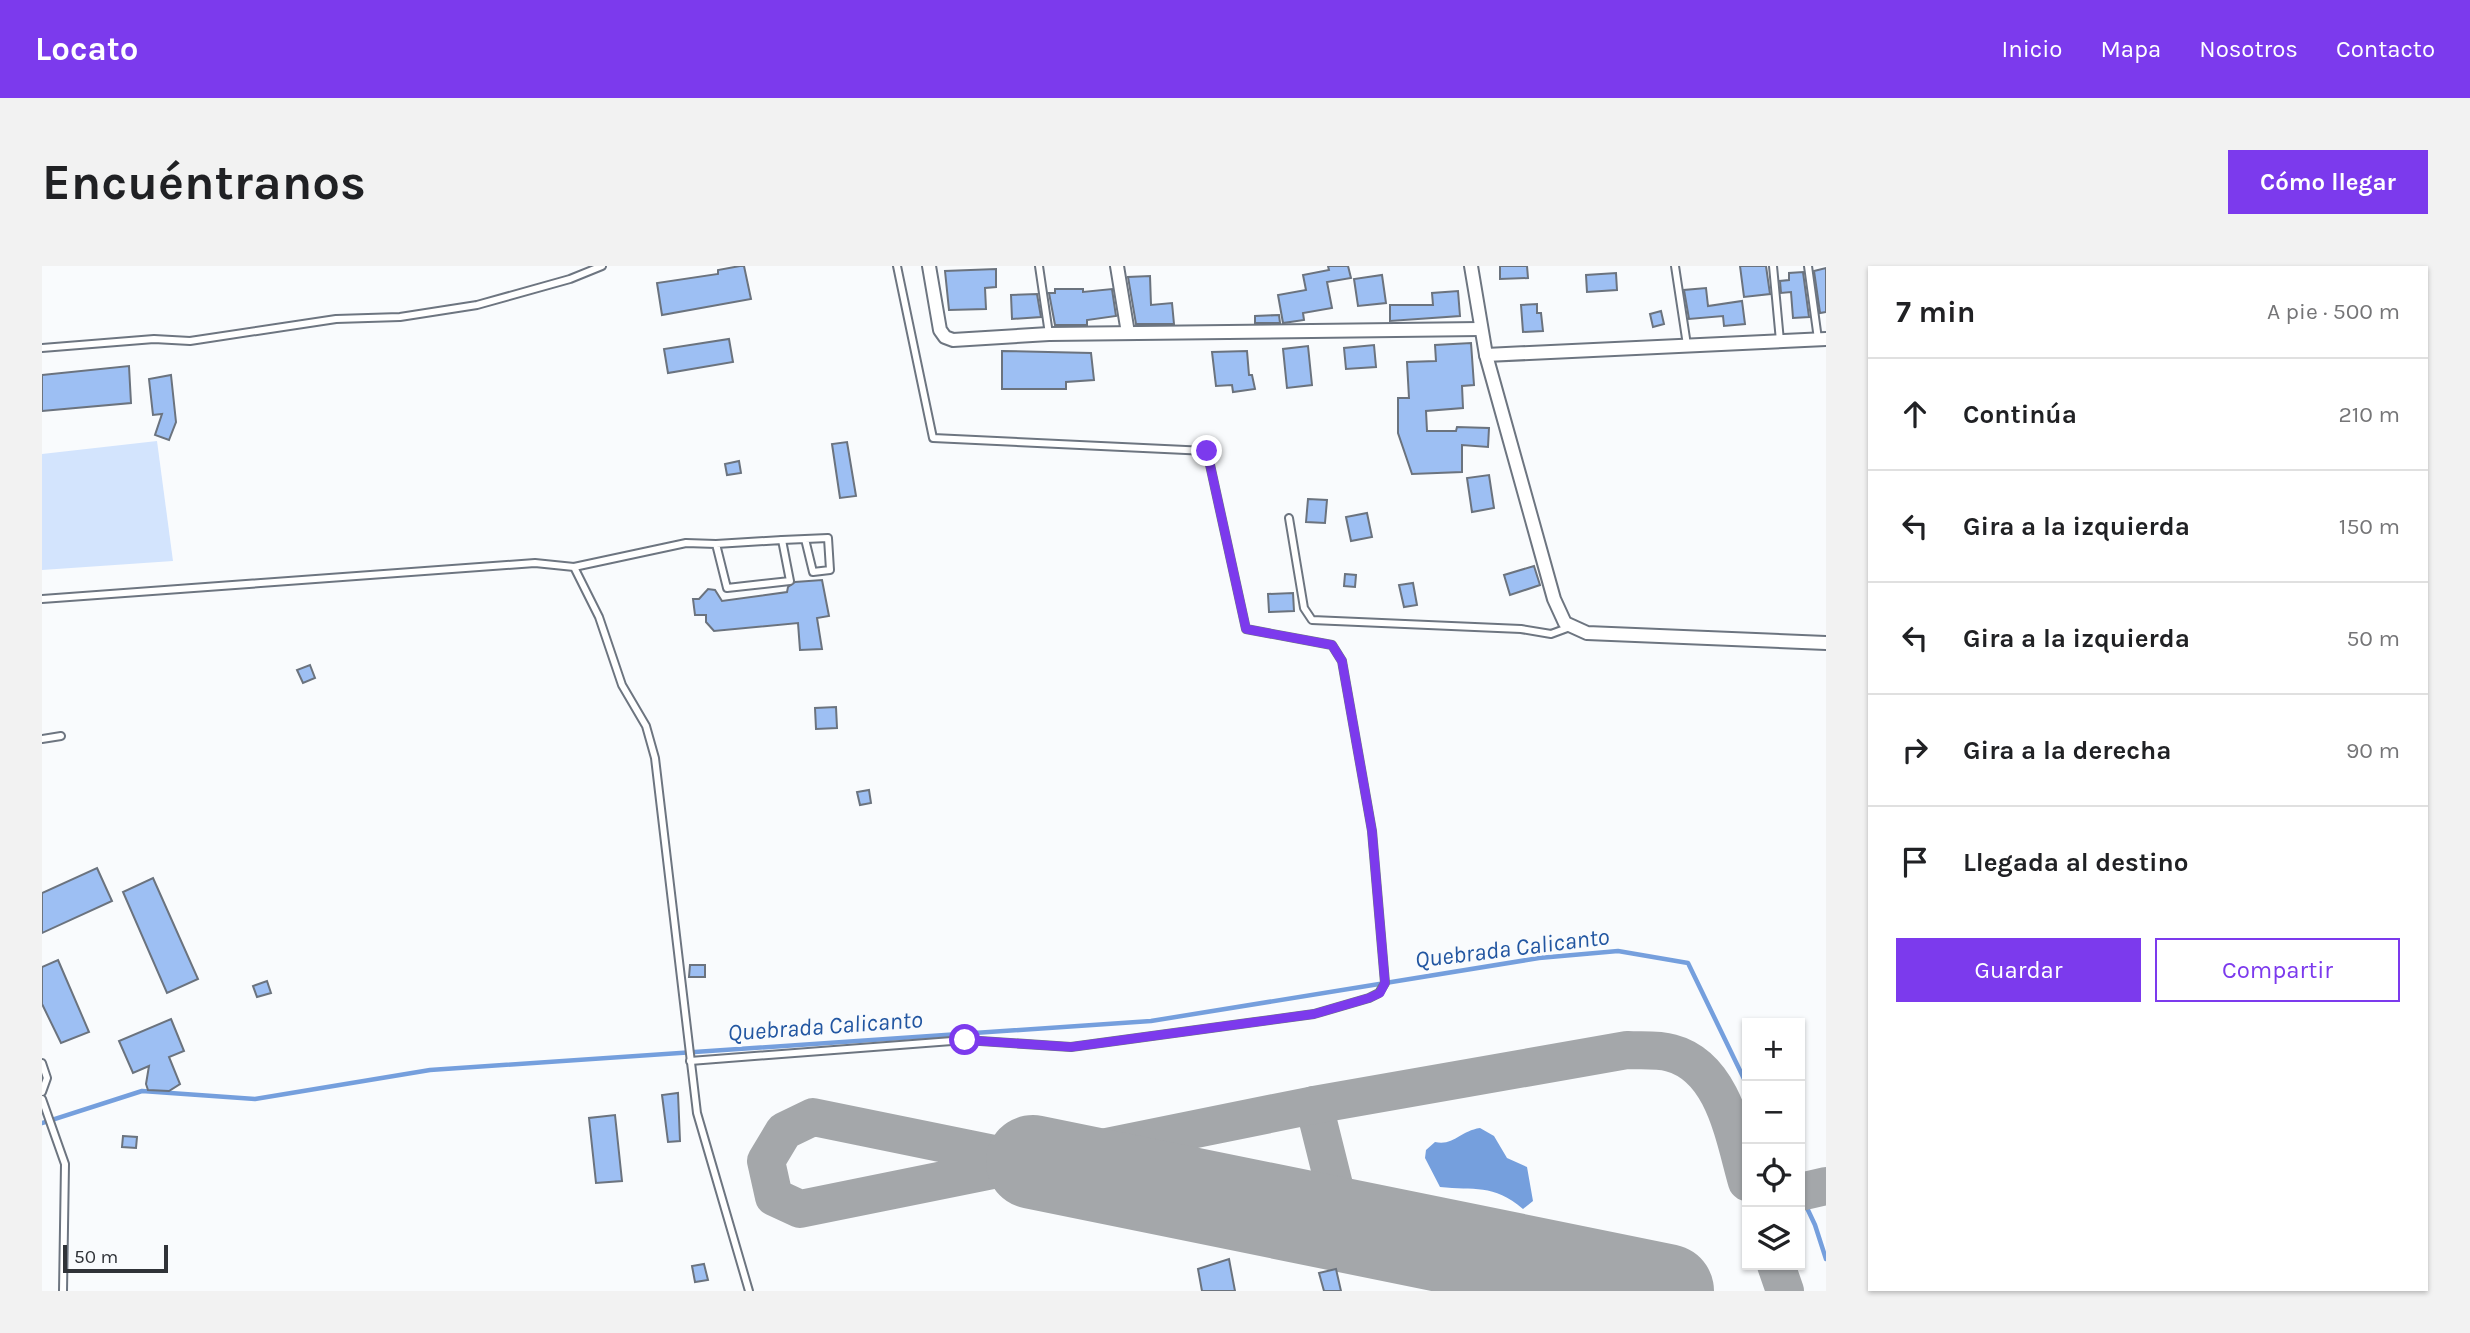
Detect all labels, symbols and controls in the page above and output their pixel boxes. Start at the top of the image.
text: Locato [35,30,138,68]
text: Inicio [2001,35,2062,63]
text: Mapa [2100,35,2161,63]
text: Nosotros [2199,35,2298,63]
text: Contacto [2336,35,2435,63]
button: Cómo llegar [2228,150,2428,214]
text: Encuéntranos [42,154,366,211]
text: 7 min [1896,294,1976,330]
text: A pie · 500 m [2267,298,2400,325]
icon: ahead [1896,395,1934,433]
text: Continúa [1963,399,2077,430]
text: 210 m [2338,401,2400,428]
route end [1191,435,1222,466]
icon: left [1896,507,1934,545]
text: Gira a la izquierda [1963,511,2190,542]
text: 150 m [2339,513,2400,540]
icon: left [1896,619,1934,657]
text: Gira a la izquierda [1963,623,2190,654]
text: 50 m [2346,625,2400,652]
icon: right [1896,731,1934,769]
text: Gira a la derecha [1963,735,2172,766]
text: 90 m [2346,737,2400,764]
icon: arrive [1896,843,1934,881]
text: Llegada al destino [1963,847,2189,878]
water label: Quebrada Calicanto [1413,922,1611,974]
button: Guardar [1896,938,2141,1002]
button: Compartir [2155,938,2400,1002]
water label: Quebrada Calicanto [727,1005,924,1047]
map controls [1742,1018,1805,1270]
button: + [1742,1018,1805,1081]
route start [949,1024,980,1055]
button: − [1742,1081,1805,1144]
button: locate [1742,1144,1805,1207]
button: layers [1742,1207,1805,1270]
scale bar [63,1242,168,1274]
text: 50 m [74,1246,118,1268]

